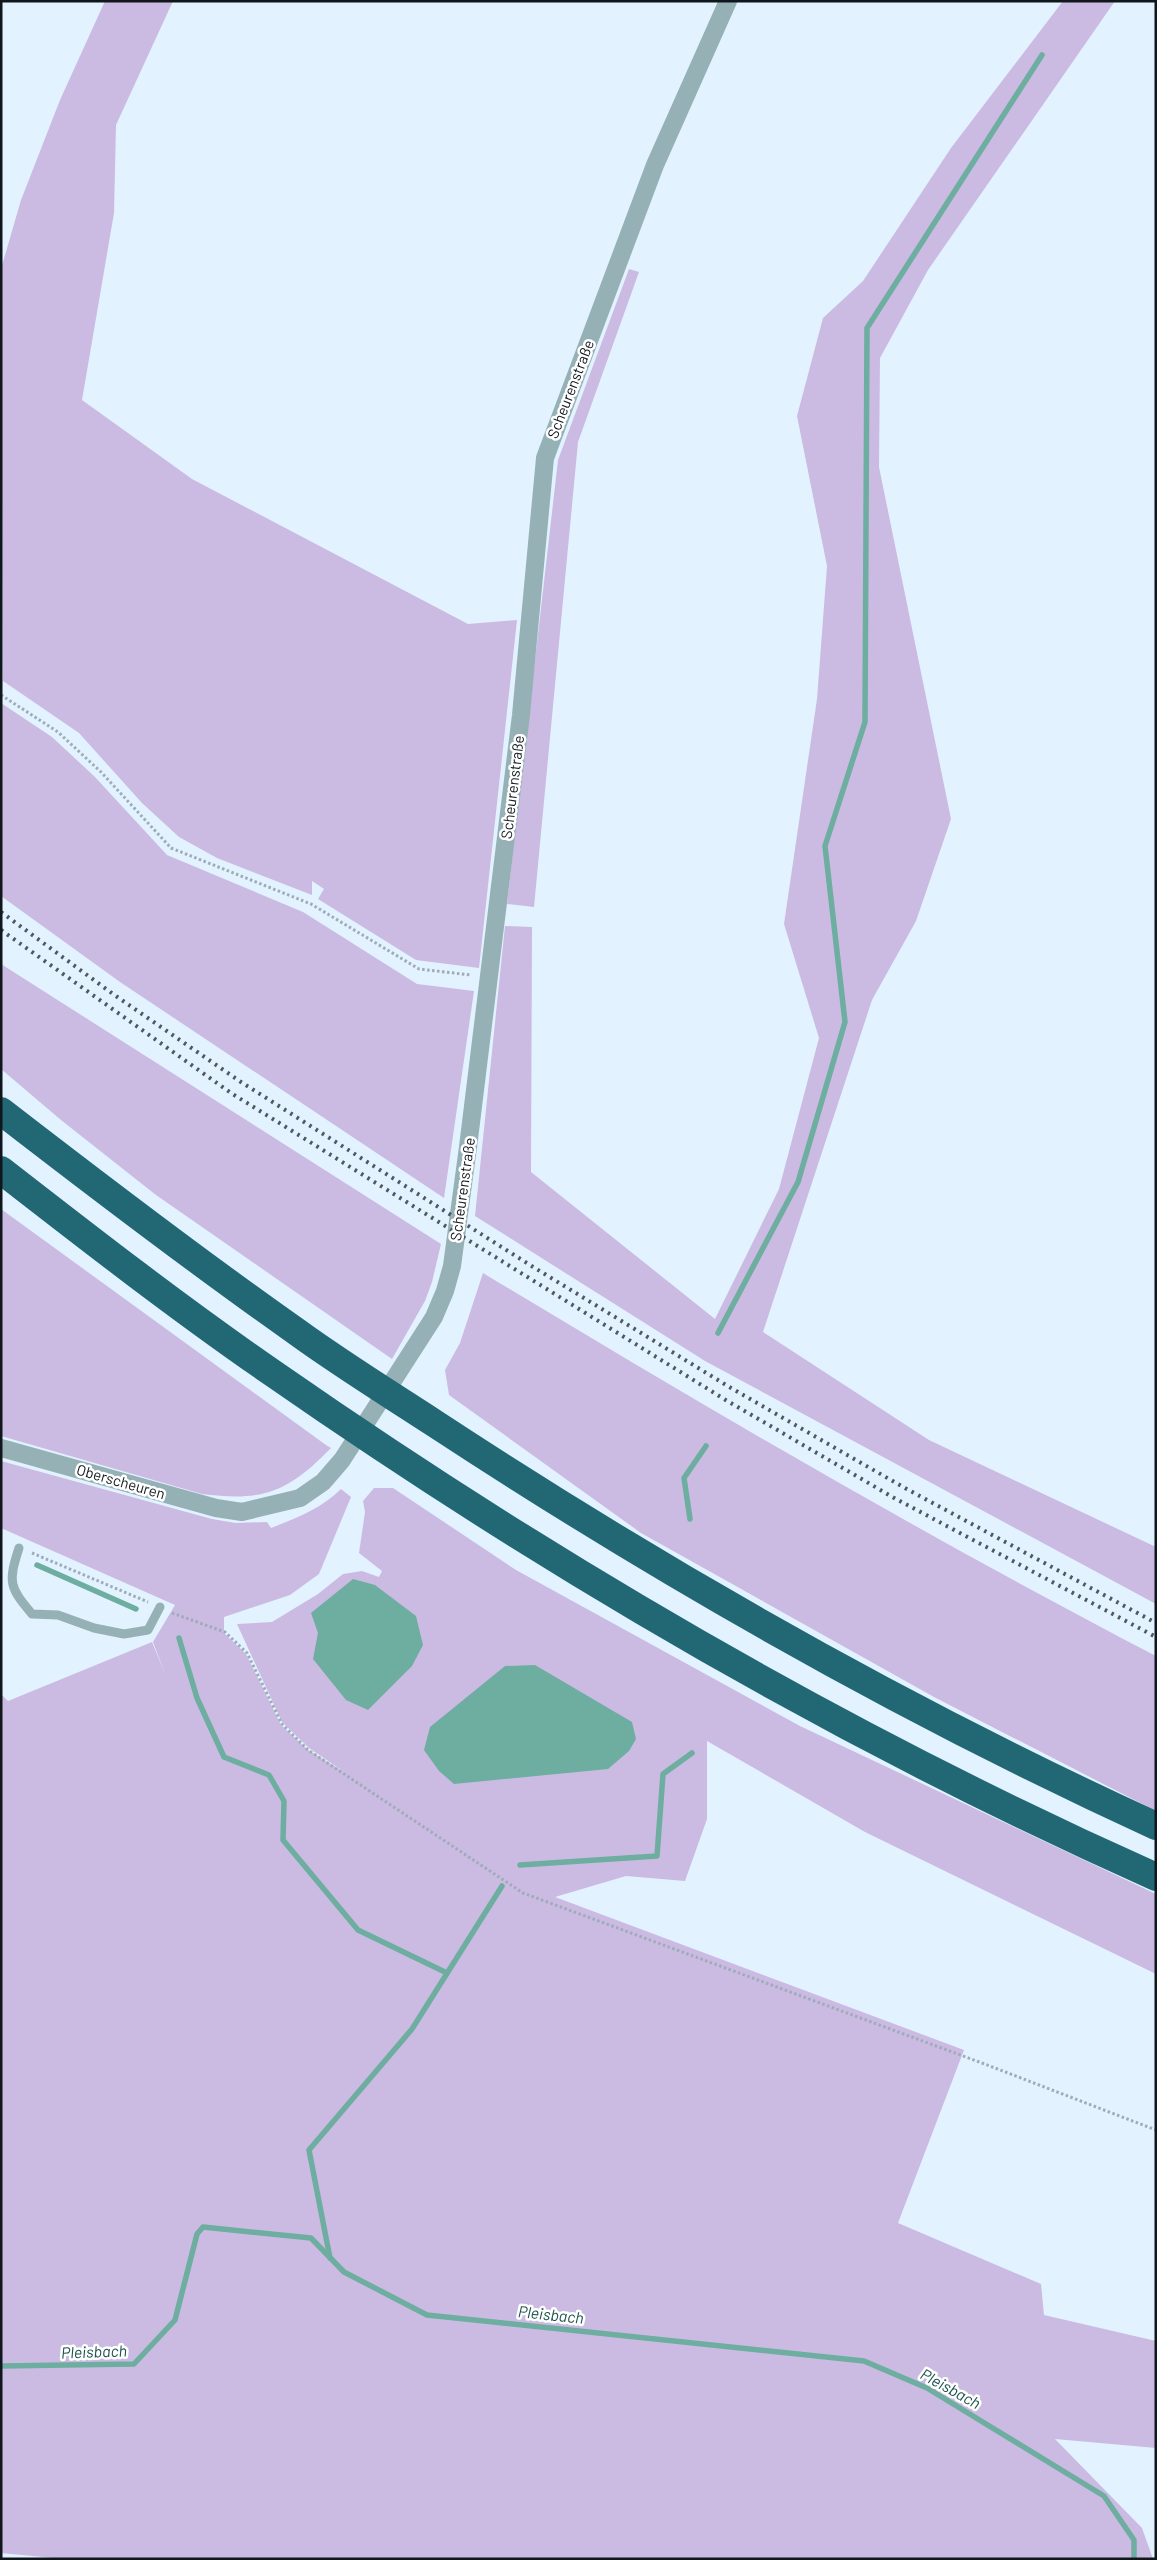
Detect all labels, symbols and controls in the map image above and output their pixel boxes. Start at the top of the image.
street label: Scheurenstraße [543,337,597,441]
street label: Scheurenstraße [497,734,527,840]
street label: Scheurenstraße [446,1136,478,1242]
street label: Oberscheuren [75,1460,167,1502]
water label: Pleisbach [517,2301,585,2327]
water label: Pleisbach [61,2340,127,2362]
water label: Pleisbach [918,2364,984,2412]

